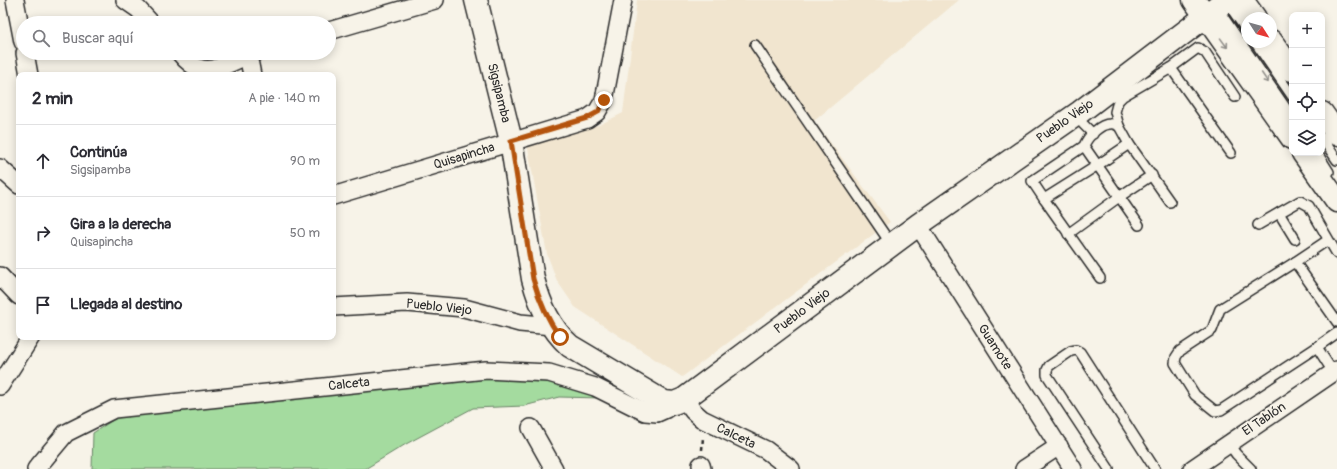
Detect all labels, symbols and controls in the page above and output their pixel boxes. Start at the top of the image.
north arrow [1241,12,1277,48]
map controls [1289,12,1325,156]
button: + [1289,12,1325,48]
search box [16,16,336,60]
icon: search [30,27,52,49]
text: Buscar aquí [62,29,134,48]
one-way arrow [1220,38,1228,49]
button: − [1289,48,1325,84]
street label: Sigsipamba [484,62,514,124]
one-way arrow [1261,73,1269,84]
button: locate [1289,84,1325,120]
text: 2 min [32,88,73,109]
text: A pie · 140 m [248,90,320,106]
route end [595,91,613,109]
street label: Pueblo Viejo [1033,96,1097,146]
button: layers [1289,120,1325,156]
street label: Quisapincha [432,139,496,173]
text: Continúa [70,143,127,162]
icon: ahead [32,150,54,172]
text: 90 m [290,153,320,169]
text: Sigsipamba [70,162,131,178]
text: Gira a la derecha [70,215,171,234]
icon: right [32,222,54,244]
text: 50 m [290,225,320,241]
text: Quisapincha [70,234,133,250]
street label: Pueblo Viejo [771,285,833,337]
icon: arrive [32,294,54,316]
text: Llegada al destino [70,295,182,314]
street label: Pueblo Viejo [405,296,473,318]
street label: Guamote [974,321,1016,373]
route start [551,328,569,346]
street label: Calceta [328,374,370,394]
street label: El Tablón [1239,399,1289,439]
street label: Calceta [714,420,758,452]

